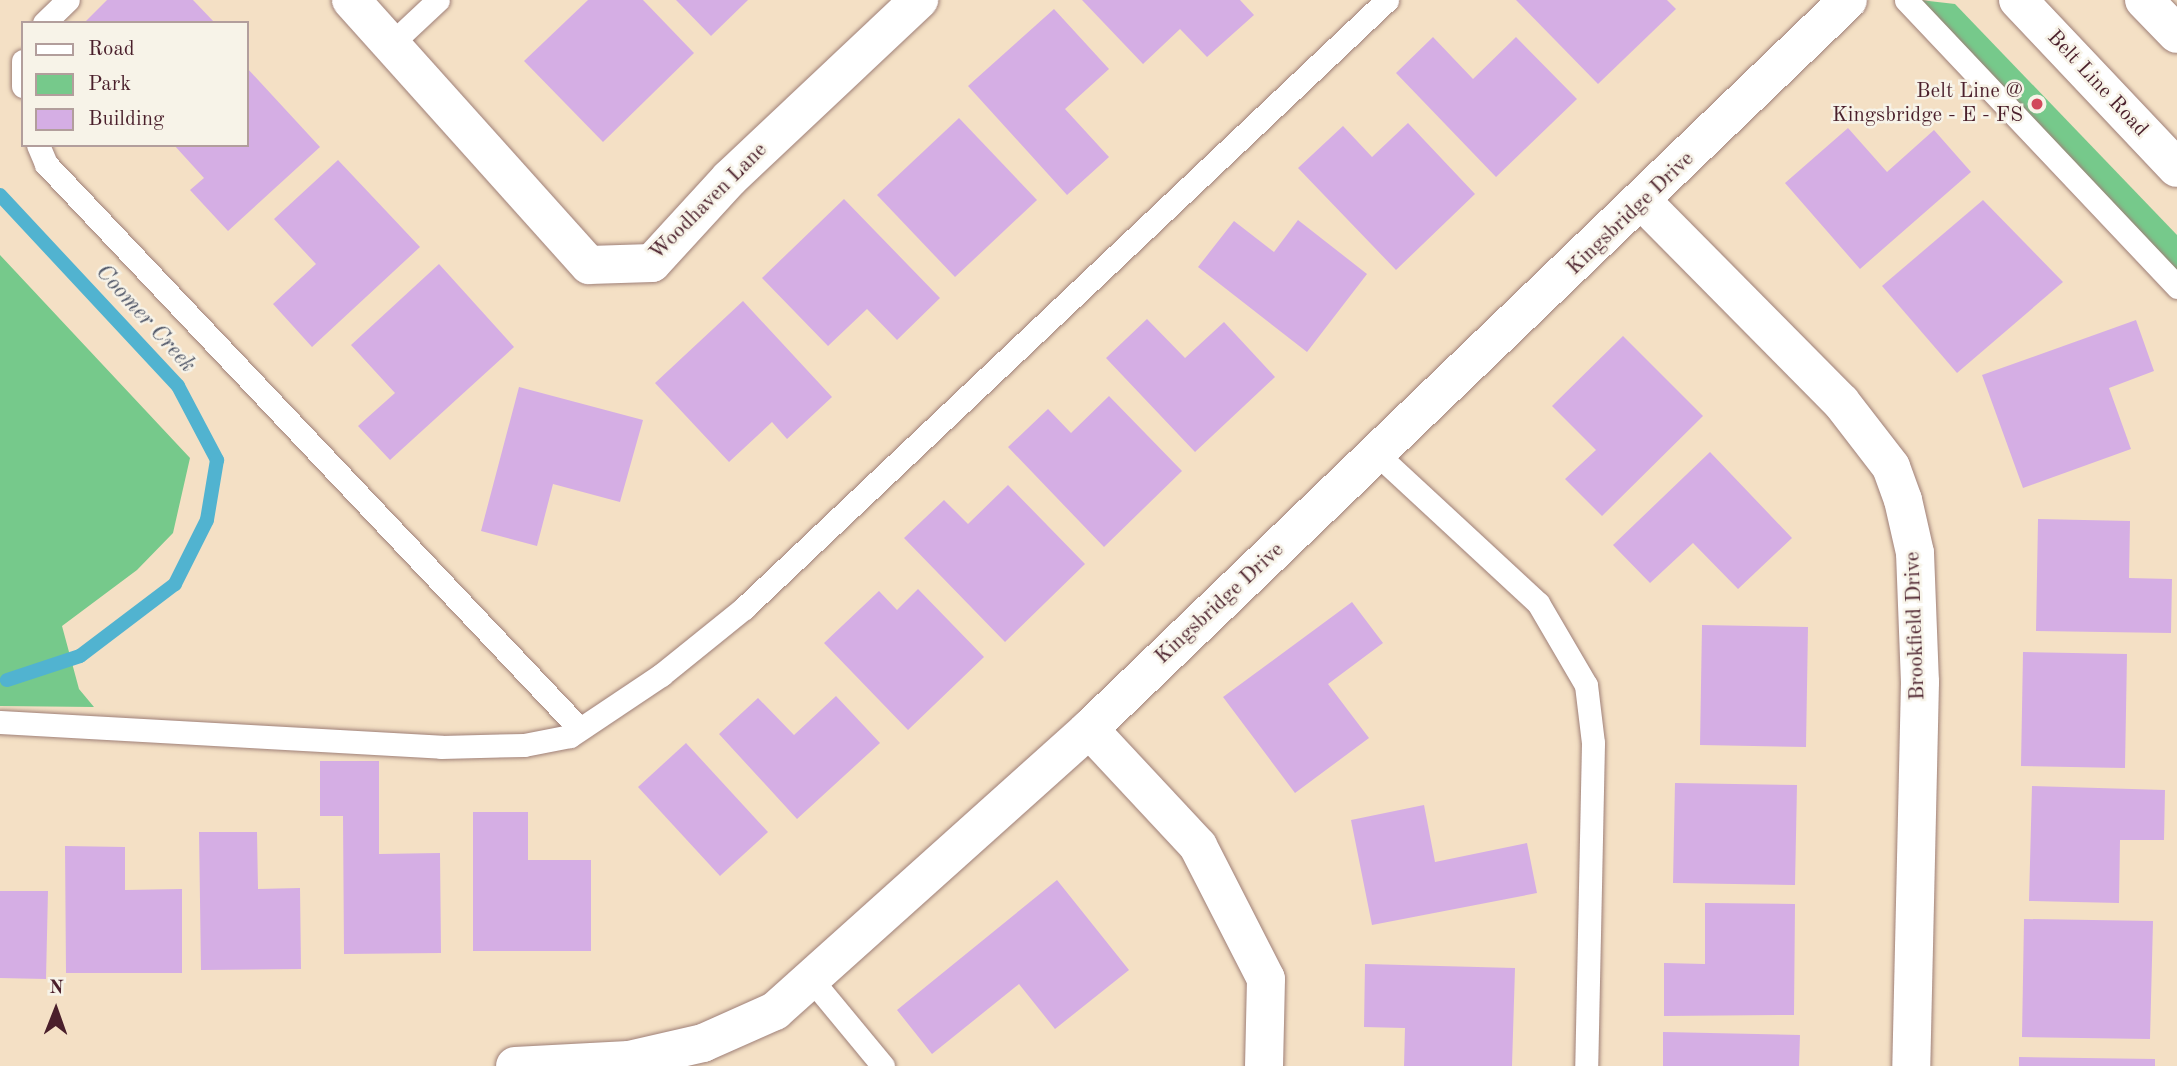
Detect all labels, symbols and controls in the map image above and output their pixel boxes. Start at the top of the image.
legend [21,21,248,147]
street label: Belt Line Road [2041,26,2153,142]
text: Road [88,39,135,60]
text: Park [88,74,131,95]
place label: Belt Line @ Kingsbridge - E - FS [1832,79,2023,129]
marker: Belt Line @ Kingsbridge - E - FS [2029,96,2045,112]
text: Building [88,109,164,130]
street label: Woodhaven Lane [645,138,773,266]
street label: Kingsbridge Drive [1562,147,1700,281]
water label: Coomer Creek [89,259,201,379]
street label: Kingsbridge Drive [1150,538,1290,670]
street label: Brookfield Drive [1901,551,1931,701]
north arrow [21,975,91,1045]
text: N [49,979,64,998]

